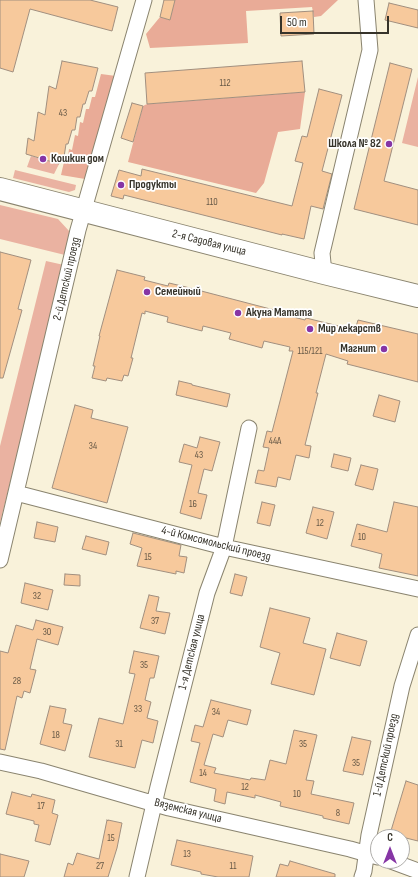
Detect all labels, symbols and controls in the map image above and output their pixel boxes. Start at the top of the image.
scale bar [282,8,391,34]
text: 50 m [287,15,307,30]
house number: 112 [219,77,231,89]
house number: 43 [59,107,67,119]
place label: Школа № 82 [328,137,381,151]
marker: Школа № 82 [384,139,394,149]
place label: Кошкин дом [51,152,104,166]
marker: Кошкин дом [38,154,48,164]
place label: Продукты [129,178,176,192]
marker: Продукты [116,180,126,190]
house number: 110 [206,196,218,208]
street label: 2-я Садовая улица [170,227,248,259]
street label: 2-й Детский проезд [50,236,84,322]
place label: Семейный [155,285,201,299]
marker: Семейный [142,287,152,297]
place label: Акуна Матата [246,306,312,320]
marker: Акуна Матата [233,308,243,318]
place label: Мир лекарств [318,322,381,336]
marker: Мир лекарств [305,324,315,334]
place label: Магнит [340,342,376,356]
marker: Магнит [379,344,389,354]
house number: 115/121 [297,345,323,357]
house number: 44А [269,435,281,447]
house number: 34 [89,440,97,452]
house number: 43 [195,449,203,461]
house number: 16 [189,498,197,510]
house number: 12 [316,517,324,529]
street label: 4-й Комсомольский проезд [160,523,272,565]
house number: 10 [358,531,366,543]
house number: 15 [144,551,152,563]
house number: 32 [33,590,41,602]
street label: 1-я Детская улица [176,613,208,691]
house number: 37 [151,615,159,627]
house number: 30 [43,626,51,638]
house number: 35 [140,659,148,671]
house number: 28 [13,675,21,687]
house number: 33 [134,703,142,715]
house number: 34 [212,706,220,718]
street label: 1-й Детский проезд [370,712,402,798]
house number: 18 [52,729,60,741]
house number: 31 [115,738,123,750]
house number: 35 [299,738,307,750]
house number: 35 [352,757,360,769]
house number: 14 [199,767,207,779]
house number: 12 [241,781,249,793]
house number: 10 [293,788,301,800]
street label: Вяземская улица [153,796,223,826]
house number: 17 [37,800,45,812]
house number: 8 [336,807,340,819]
north arrow [370,829,410,869]
text: С [387,831,393,844]
house number: 15 [107,832,115,844]
house number: 13 [183,848,191,860]
house number: 27 [96,860,104,872]
house number: 11 [230,860,236,872]

